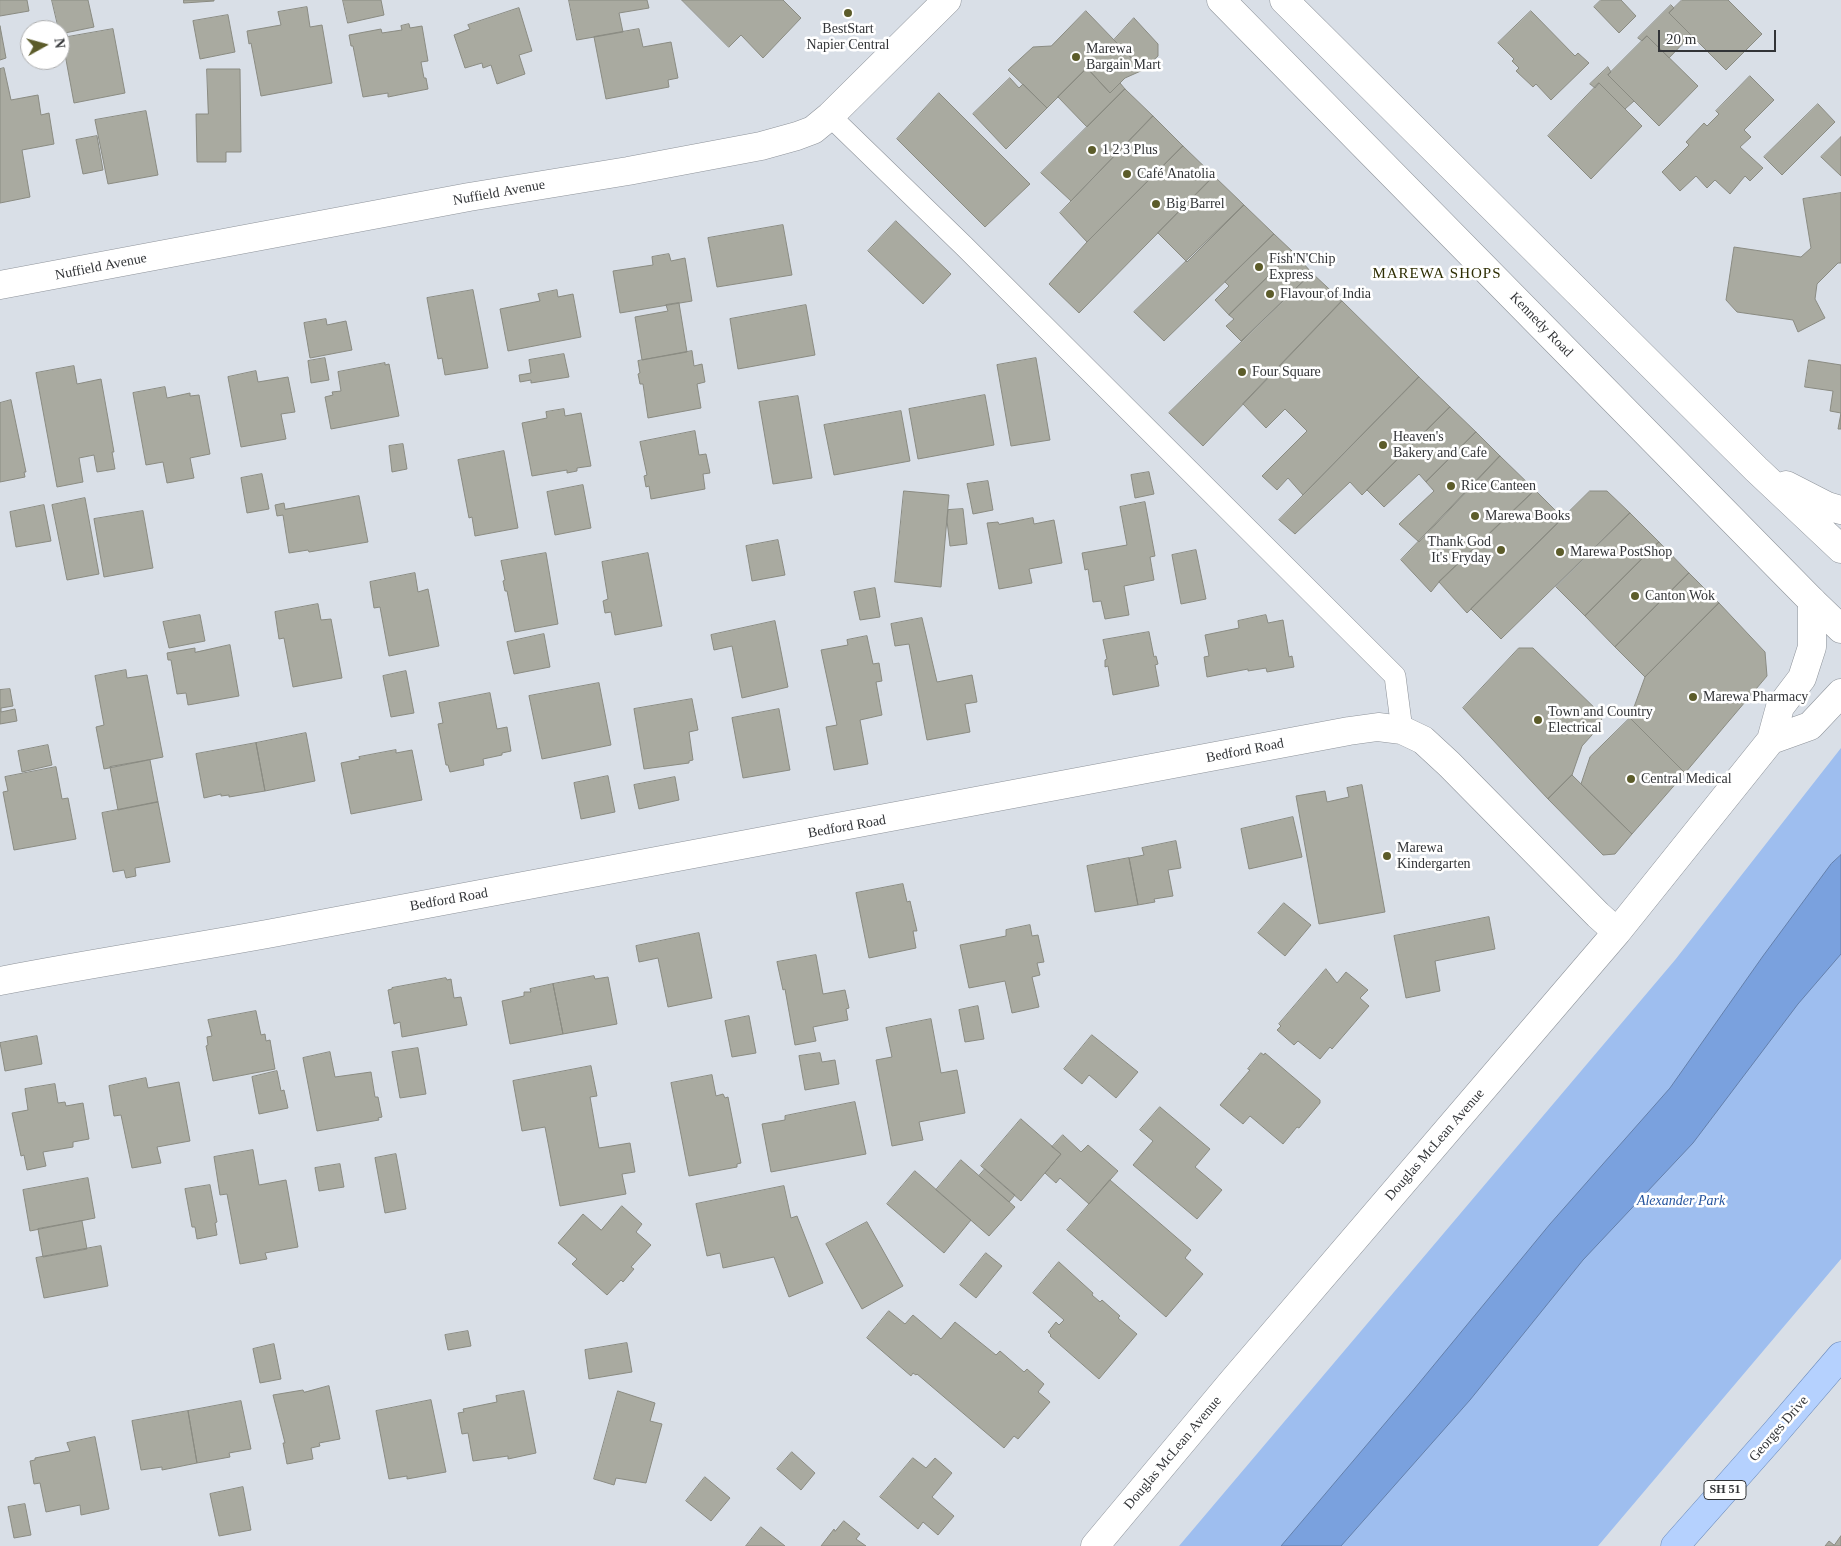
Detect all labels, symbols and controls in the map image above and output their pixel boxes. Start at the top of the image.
marker: BestStart Napier Central [842,7,854,19]
north arrow [20,20,70,70]
scale bar [1661,20,1778,52]
place label: BestStart Napier Central [807,21,889,54]
text: 20 m [1666,31,1696,47]
text: N [51,37,67,49]
place label: Marewa Bargain Mart [1086,41,1161,74]
marker: Marewa Bargain Mart [1070,51,1082,63]
place label: 1 2 3 Plus [1102,142,1158,158]
marker: 1 2 3 Plus [1086,144,1098,156]
place label: Café Anatolia [1137,166,1215,182]
marker: Café Anatolia [1121,168,1133,180]
street label: Nuffield Avenue [452,177,546,209]
place label: Big Barrel [1166,196,1225,212]
marker: Big Barrel [1150,198,1162,210]
street label: Nuffield Avenue [54,250,148,284]
place label: Fish'N'Chip Express [1269,251,1336,284]
marker: Fish'N'Chip Express [1253,261,1265,273]
district label: MAREWA SHOPS [1371,265,1503,283]
place label: Flavour of India [1280,286,1371,302]
marker: Flavour of India [1264,288,1276,300]
street label: Kennedy Road [1506,289,1576,361]
place label: Four Square [1252,364,1321,380]
marker: Four Square [1236,366,1248,378]
place label: Heaven's Bakery and Cafe [1393,429,1487,462]
marker: Heaven's Bakery and Cafe [1377,439,1389,451]
place label: Rice Canteen [1461,478,1536,494]
marker: Rice Canteen [1445,480,1457,492]
place label: Marewa Books [1485,508,1570,524]
marker: Marewa Books [1469,510,1481,522]
place label: Thank God It's Fryday [1428,534,1491,566]
marker: Thank God It's Fryday [1495,544,1507,556]
place label: Marewa PostShop [1570,544,1672,560]
marker: Marewa PostShop [1554,546,1566,558]
place label: Canton Wok [1645,588,1715,604]
marker: Canton Wok [1629,590,1641,602]
place label: Marewa Pharmacy [1703,689,1808,705]
marker: Marewa Pharmacy [1687,691,1699,703]
place label: Town and Country Electrical [1548,704,1653,736]
marker: Town and Country Electrical [1532,714,1544,726]
street label: Bedford Road [1205,735,1285,767]
place label: Central Medical [1641,771,1732,787]
marker: Central Medical [1625,773,1637,785]
street label: Bedford Road [807,812,887,842]
place label: Marewa Kindergarten [1397,840,1471,872]
marker: Marewa Kindergarten [1381,850,1393,862]
street label: Bedford Road [409,885,489,915]
street label: Douglas McLean Avenue [1382,1086,1488,1204]
park label: Alexander Park [1637,1193,1725,1209]
street label: Douglas McLean Avenue [1121,1393,1225,1513]
street label: Georges Drive [1746,1393,1812,1465]
road number: SH 51 [1704,1480,1746,1500]

